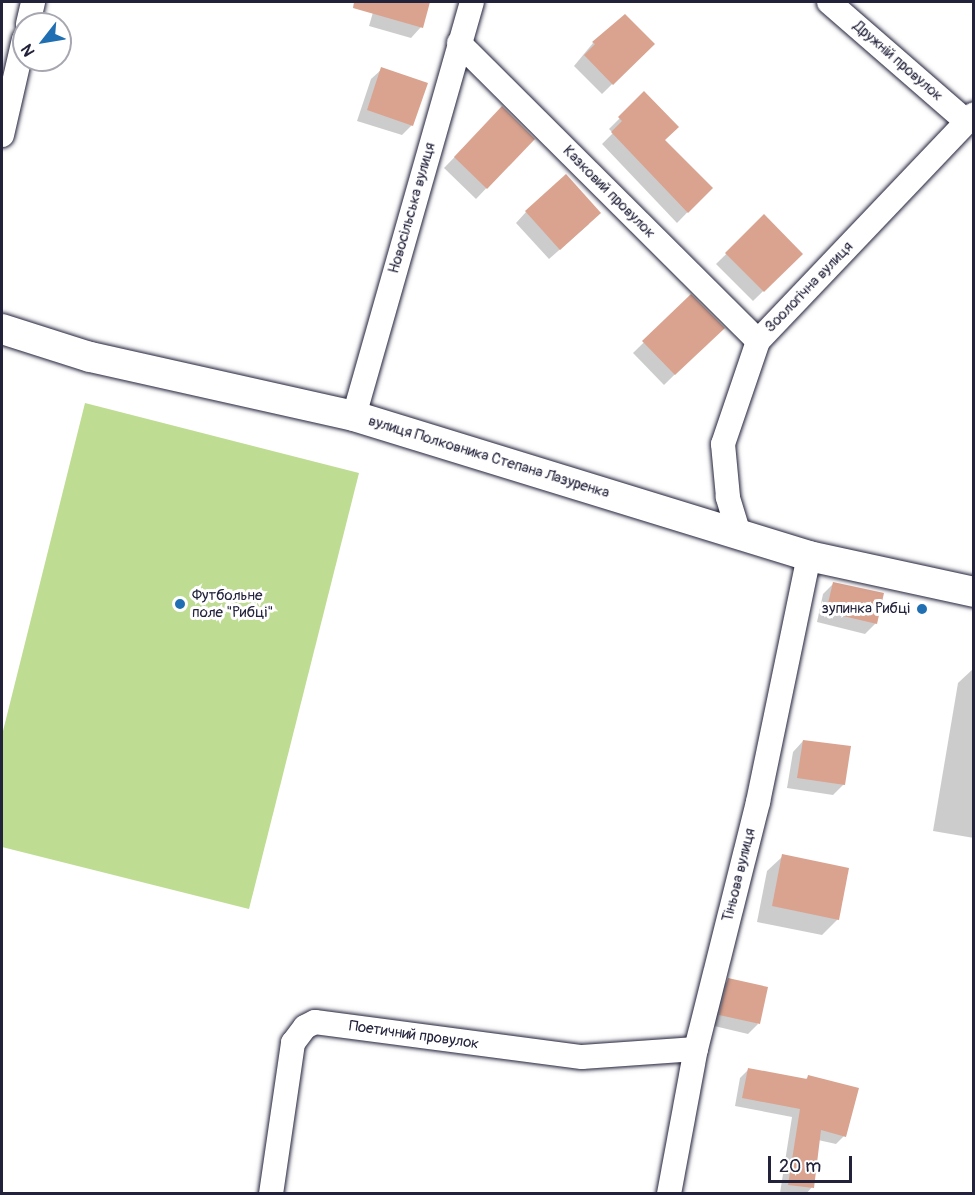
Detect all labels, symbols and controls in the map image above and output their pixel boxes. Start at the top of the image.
north arrow [12,12,72,72]
street label: Дружній провулок [849,17,947,105]
text: N [17,40,40,60]
street label: Новосільська вулиця [385,140,439,276]
street label: Казковий провулок [559,142,659,242]
street label: Зоологічна вулиця [761,238,857,336]
street label: вулиця Полковника Степана Лазуренка [366,412,612,502]
place label: Футбольне поле "Рибці" [192,586,273,621]
marker: Футбольне поле "Рибці" [173,597,187,611]
place label: зупинка Рибці [822,600,910,618]
marker: зупинка Рибці [915,602,929,616]
street label: Тіньова вулиця [719,826,759,924]
street label: Поетичний провулок [348,1017,480,1053]
scale bar [771,1144,855,1182]
text: 20 m [779,1155,821,1178]

